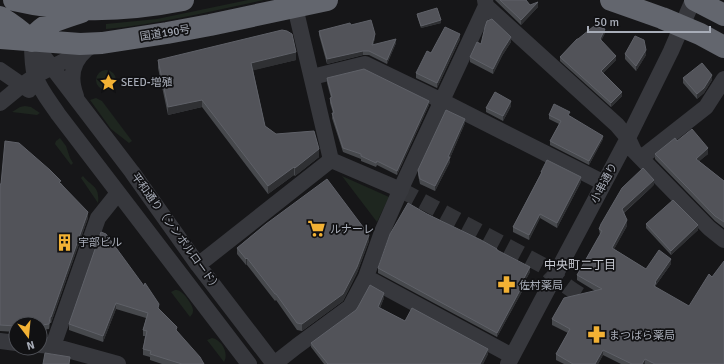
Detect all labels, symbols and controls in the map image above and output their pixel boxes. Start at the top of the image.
scale bar [588,8,710,34]
text: 50 m [594,15,619,30]
street label: 国道190号 [139,23,191,43]
place icon: SEED-増殖 [98,72,118,92]
place label: SEED-増殖 [121,76,173,89]
street label: 小串通り [588,161,620,205]
street label: 平和通り（シンボルロード） [129,170,223,294]
supermarket icon: ルナーレ [307,219,327,239]
place label: ルナーレ [330,223,374,236]
building icon: 宇部ビル [55,232,75,252]
place label: 宇部ビル [78,236,122,249]
district label: 中央町二丁目 [544,258,616,273]
pharmacy icon: 佐村薬局 [496,275,516,295]
place label: 佐村薬局 [519,279,563,292]
north arrow [8,316,48,356]
pharmacy icon: まつばら薬局 [586,325,606,345]
place label: まつばら薬局 [609,329,675,342]
text: N [25,338,36,352]

